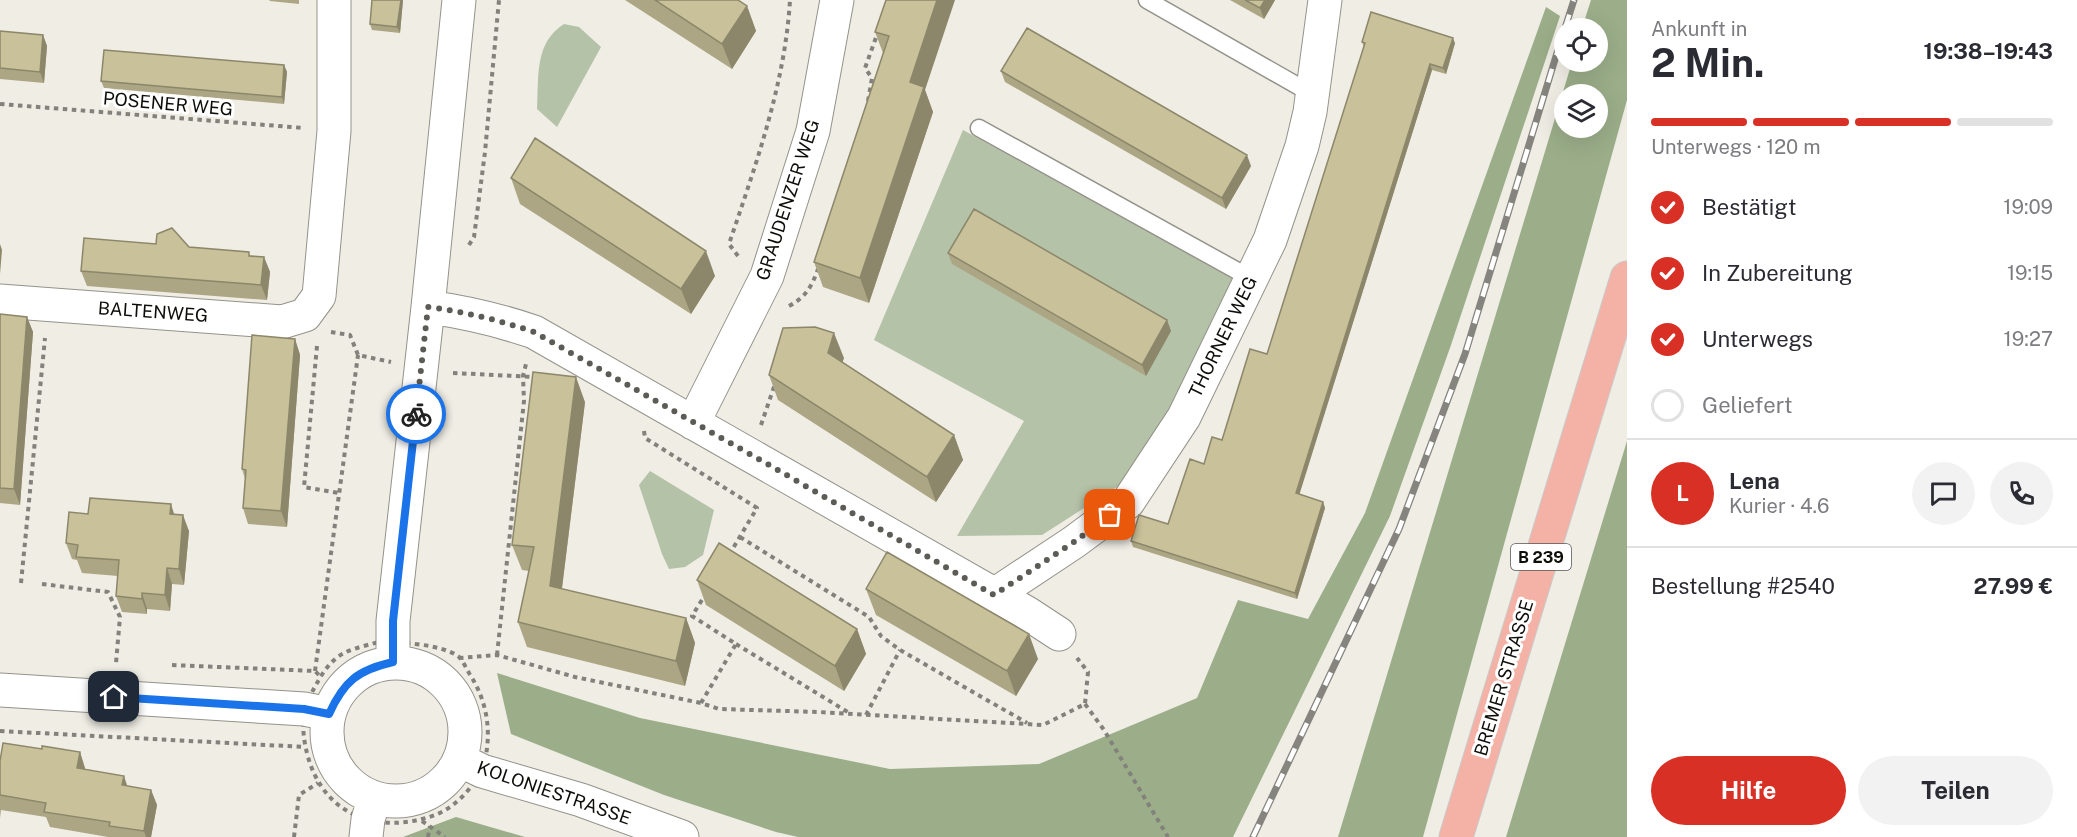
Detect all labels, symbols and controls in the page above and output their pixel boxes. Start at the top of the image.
text: Ankunft in [1651,17,1747,41]
map controls [1554,18,1608,138]
button: locate [1554,18,1608,72]
text: 19:38–19:43 [1923,38,2053,64]
text: 2 Min. [1651,40,1765,86]
button: layers [1554,84,1608,138]
street label: POSENER WEG [102,87,234,120]
street label: GRAUDENZER WEG [752,117,823,283]
text: Unterwegs · 120 m [1651,135,1820,159]
icon: check [1651,191,1684,224]
text: Bestätigt [1702,194,1797,220]
text: 19:09 [2003,195,2053,219]
icon: check [1651,257,1684,290]
text: In Zubereitung [1702,260,1853,286]
text: 19:15 [2007,261,2053,285]
street label: THORNER WEG [1184,273,1261,401]
street label: BALTENWEG [97,297,209,326]
icon: check [1651,323,1684,356]
text: Unterwegs [1702,326,1813,352]
text: 19:27 [2004,327,2053,351]
courier [386,384,446,444]
text: Geliefert [1702,392,1792,418]
icon: bike [400,398,433,431]
button: chat [1912,462,1975,525]
button: phone [1990,462,2053,525]
text: Lena [1729,468,1780,494]
text: L [1676,480,1689,506]
pin [1084,489,1135,540]
text: Kurier · 4.6 [1729,494,1829,518]
icon: bag [1093,498,1126,531]
road number: B 239 [1511,544,1571,570]
text: Bestellung #2540 [1651,573,1835,599]
text: 27.99 € [1974,573,2053,599]
street label: BREMER STRASSE [1470,597,1537,758]
pin [88,671,139,722]
icon: home [97,680,130,713]
street label: KOLONIESTRASSE [475,756,634,829]
button: Hilfe [1651,756,1846,825]
button: Teilen [1858,756,2053,825]

